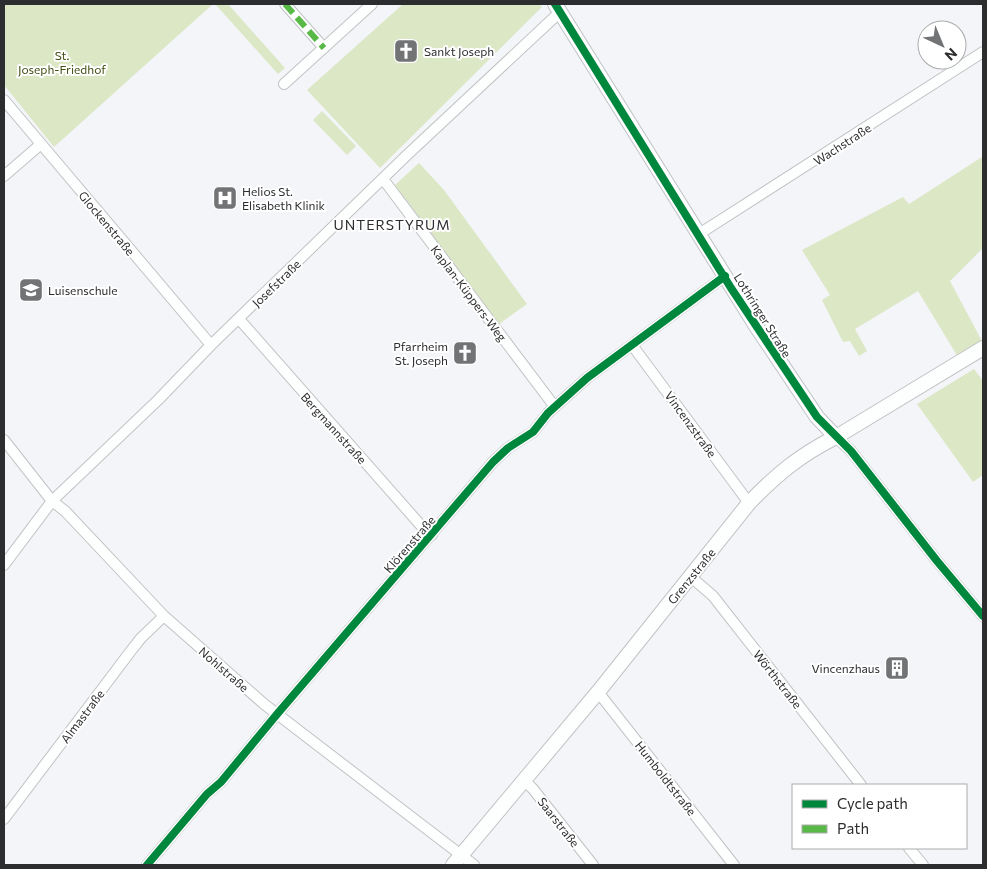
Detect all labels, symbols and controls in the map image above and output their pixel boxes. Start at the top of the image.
north arrow [917,20,967,70]
church icon: Sankt Joseph [393,38,419,64]
place label: Sankt Joseph [424,44,494,59]
text: N [942,45,961,64]
park label: St. Joseph-Friedhof [18,48,106,77]
street label: Wachstraße [811,120,873,168]
place label: Helios St. Elisabeth Klinik [242,184,326,212]
hospital icon: Helios St. Elisabeth Klinik [212,185,238,211]
street label: Glockenstraße [76,188,138,258]
district label: UNTERSTYRUM [333,216,451,233]
street label: Kaplan-Küppers-Weg [428,242,510,344]
street label: Josefstraße [249,257,304,310]
street label: Lothringer Straße [731,270,795,360]
school or university icon: Luisenschule [18,277,44,303]
place label: Luisenschule [48,283,118,297]
place label: Pfarrheim St. Joseph [393,339,448,368]
church icon: Pfarrheim St. Joseph [452,340,478,366]
street label: Vincenzstraße [662,388,720,460]
street label: Bergmannstraße [298,390,370,466]
street label: Klörenstraße [380,513,438,575]
street label: Grenzstraße [664,545,718,607]
street label: Nohlstraße [196,644,252,694]
street label: Wörthstraße [751,647,805,711]
building icon: Vincenzhaus [884,655,910,681]
place label: Vincenzhaus [811,661,880,675]
street label: Almastraße [57,687,107,745]
street label: Humboldtstraße [633,738,699,818]
legend [792,784,967,849]
street label: Saarstraße [535,794,583,850]
text: Cycle path [837,794,908,812]
text: Path [837,819,869,837]

